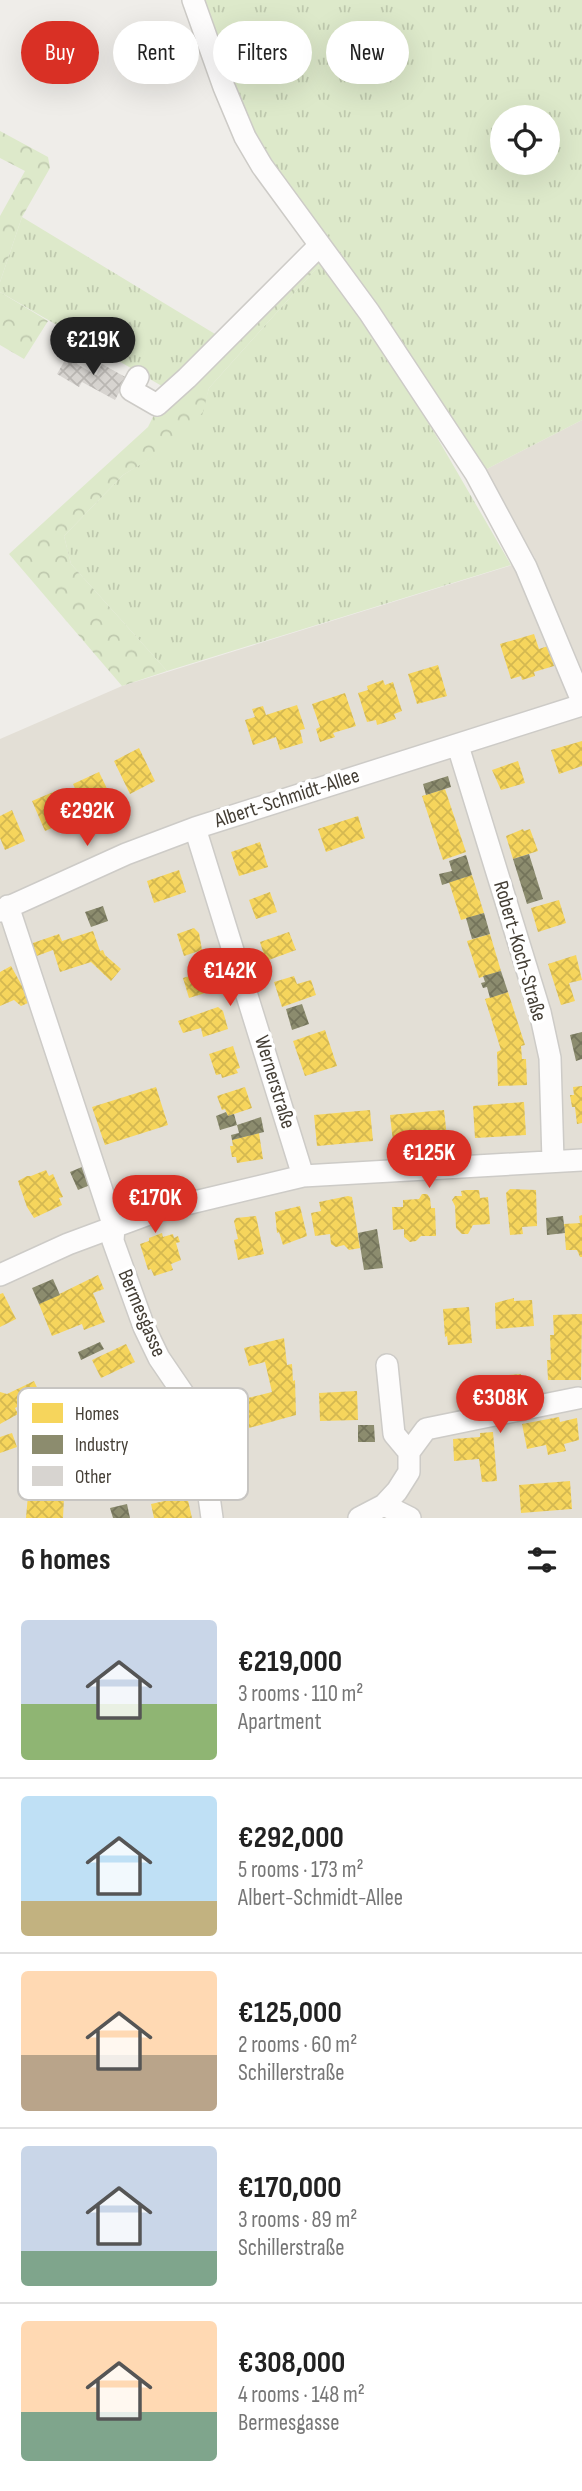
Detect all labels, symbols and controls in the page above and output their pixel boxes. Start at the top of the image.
chip: Buy [21,21,99,84]
chip: Rent [113,21,199,84]
chip: Filters [213,21,312,84]
chip: New [326,21,409,84]
map controls [490,105,560,175]
button: locate [490,105,560,175]
pin: €219K [44,318,142,377]
text: €219K [66,326,120,354]
street label: Albert-Schmidt-Allee [211,763,363,833]
pin: €292K [38,788,136,848]
text: €292K [60,797,114,825]
street label: Robert-Koch-Straße [488,878,552,1024]
pin: €142K [181,948,279,1008]
text: €142K [203,957,257,985]
street label: Wernerstraße [249,1032,301,1132]
pin: €125K [380,1130,478,1190]
text: €125K [403,1139,455,1167]
pin: €170K [106,1176,204,1235]
text: €170K [128,1184,182,1212]
street label: Bermesgasse [112,1265,172,1361]
pin: €308K [451,1376,549,1435]
text: €308K [472,1384,528,1412]
legend [18,1388,248,1500]
text: Homes [75,1403,119,1426]
text: Industry [75,1434,129,1457]
text: Other [75,1466,112,1489]
icon: filters [523,1541,561,1579]
text: 6 homes [21,1542,110,1578]
text: €219,000 [238,1644,342,1680]
icon: home [77,1648,161,1732]
text: 3 rooms · 110 m² [238,1680,363,1708]
text: Apartment [238,1708,322,1736]
text: €292,000 [238,1820,344,1856]
icon: home [77,1824,161,1908]
text: 5 rooms · 173 m² [238,1856,364,1884]
text: Albert-Schmidt-Allee [238,1884,403,1912]
text: €125,000 [238,1995,342,2031]
icon: home [77,1999,161,2083]
text: 2 rooms · 60 m² [238,2031,357,2059]
text: Schillerstraße [238,2059,345,2087]
text: €170,000 [238,2170,342,2206]
icon: home [77,2174,161,2258]
text: 3 rooms · 89 m² [238,2206,357,2234]
text: Schillerstraße [238,2234,345,2262]
text: €308,000 [238,2345,345,2381]
icon: home [77,2349,161,2433]
text: 4 rooms · 148 m² [238,2381,365,2409]
text: Bermesgasse [238,2409,339,2437]

